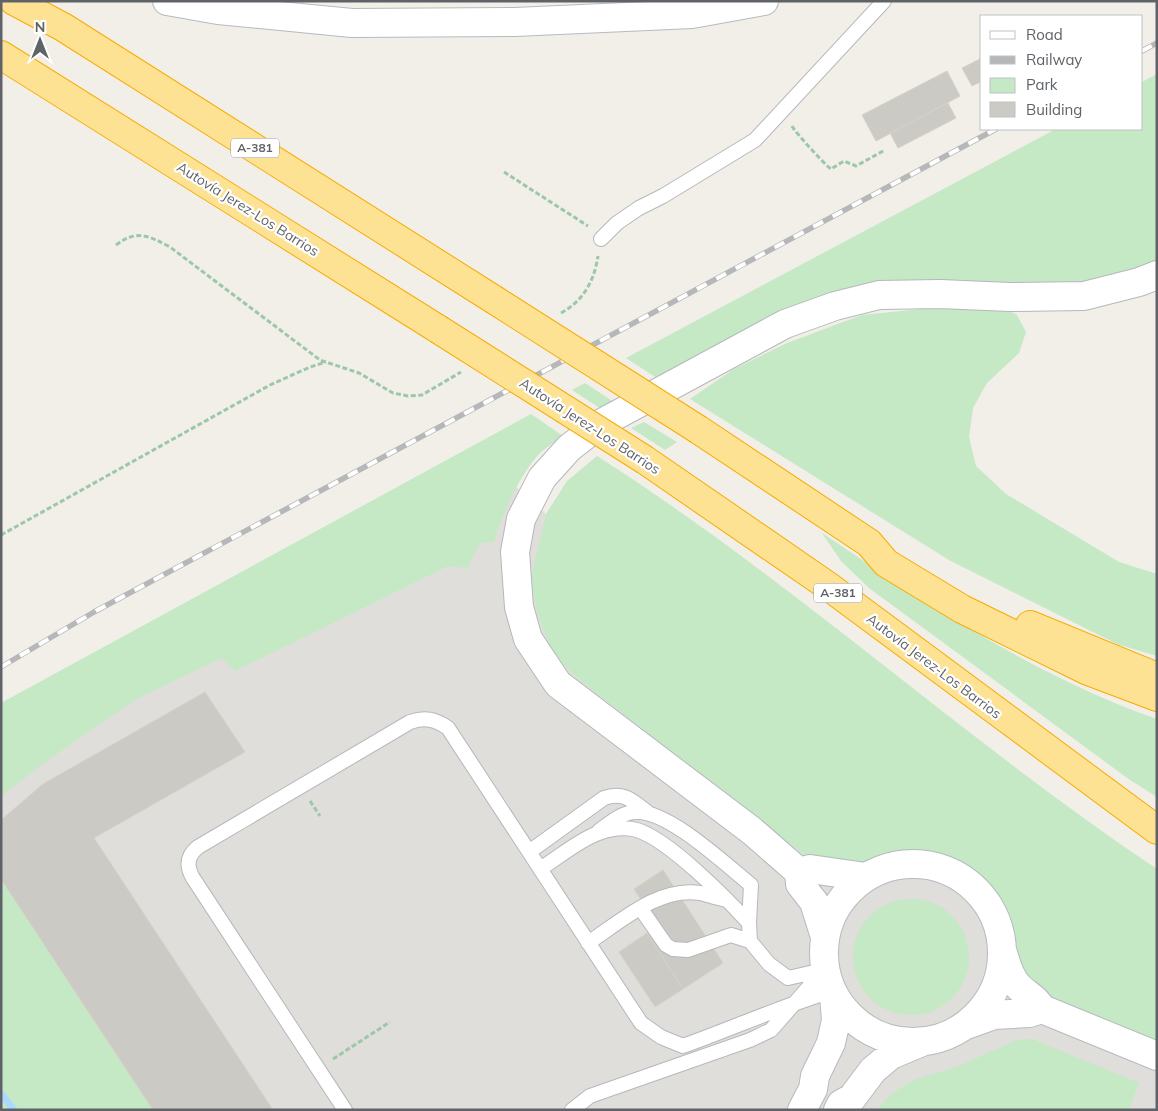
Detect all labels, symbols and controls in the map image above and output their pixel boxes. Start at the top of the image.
north arrow [15,15,65,65]
legend [980,15,1143,130]
text: N [35,18,45,36]
text: Road [1026,25,1063,44]
text: Railway [1026,50,1082,69]
text: Park [1026,75,1058,94]
text: Building [1026,100,1082,119]
road number: A-381 [231,138,279,158]
street label: Autovía Jerez-Los Barrios [174,158,322,260]
street label: Autovía Jerez-Los Barrios [516,374,664,478]
road number: A-381 [814,584,862,602]
street label: Autovía Jerez-Los Barrios [863,609,1005,723]

